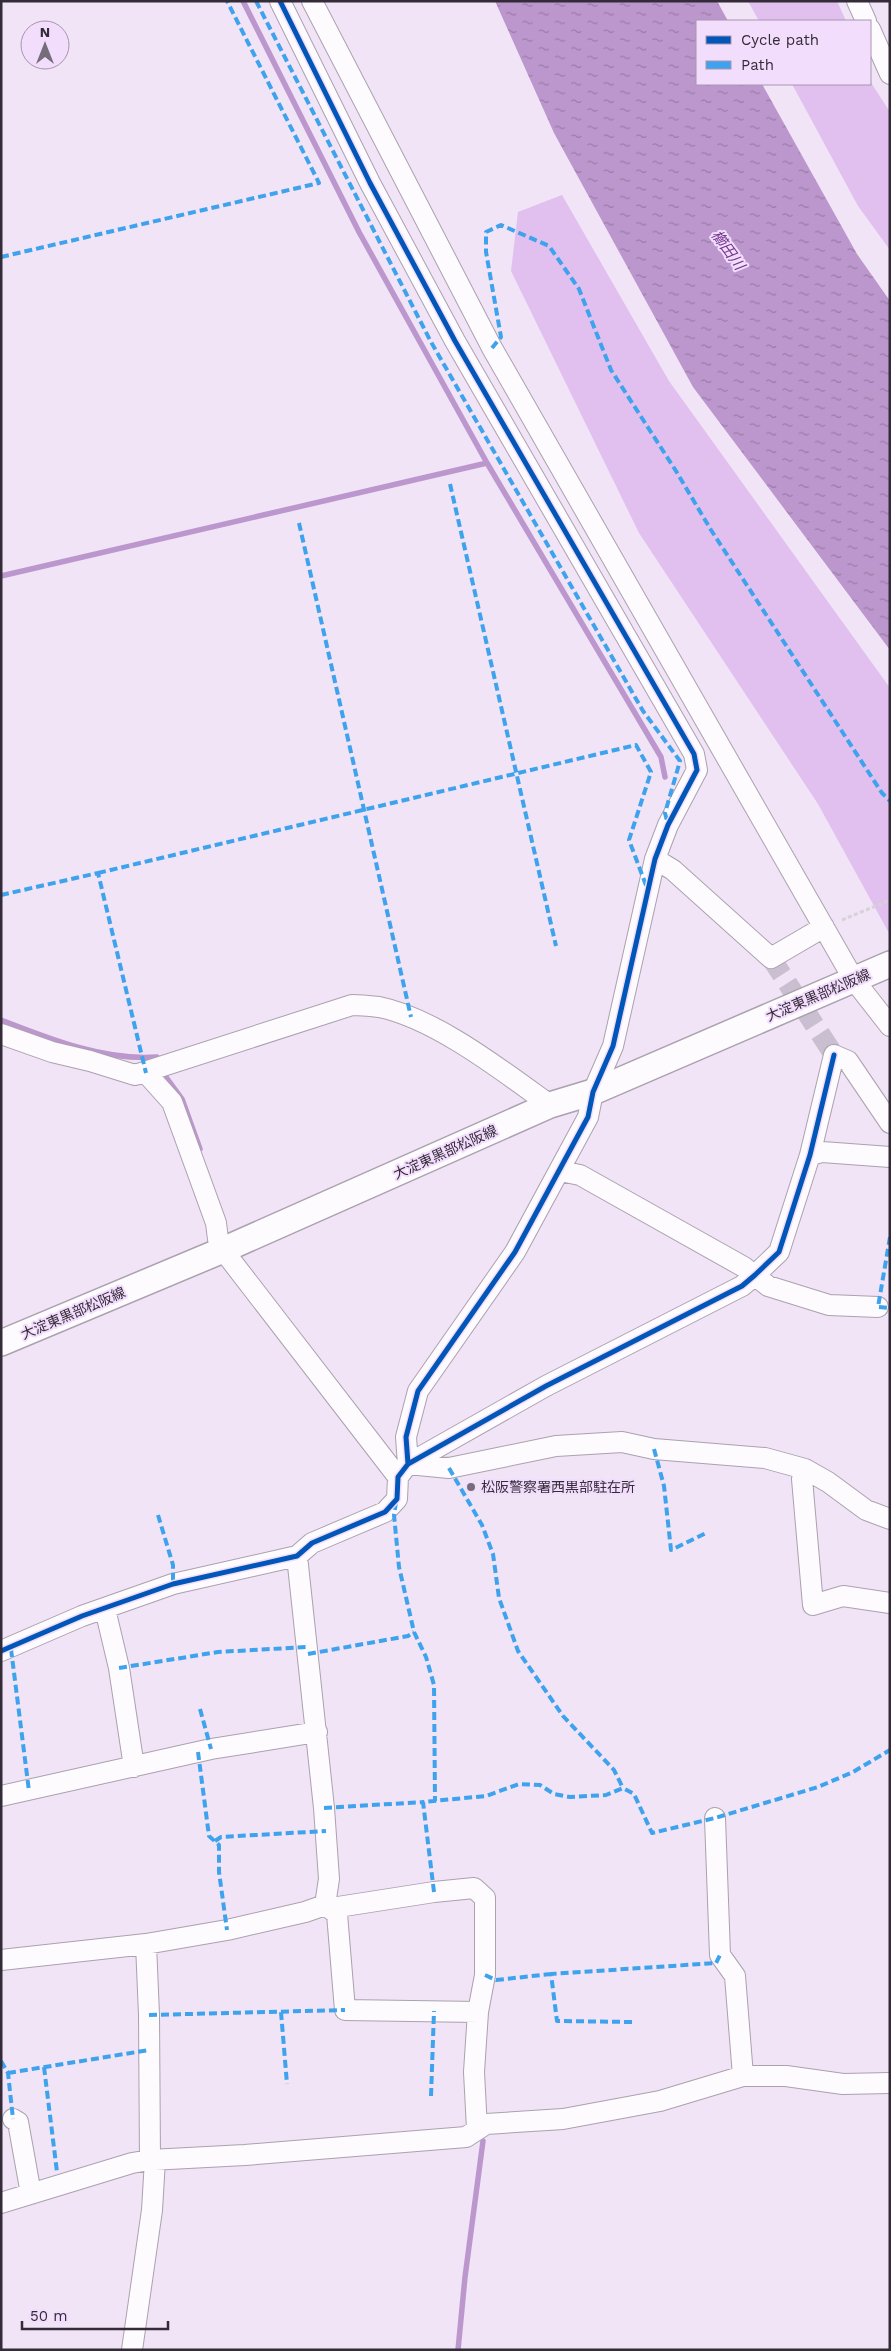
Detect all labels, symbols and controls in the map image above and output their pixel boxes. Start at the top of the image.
north arrow [20,20,70,70]
legend [696,20,871,85]
text: N [40,24,50,40]
text: Cycle path [741,31,819,49]
text: Path [741,56,774,74]
water label: 櫛田川 [707,227,750,275]
street label: 大淀東黒部松阪線 [763,966,873,1024]
street label: 大淀東黒部松阪線 [391,1122,499,1182]
street label: 大淀東黒部松阪線 [18,1284,128,1342]
place label: 松阪警察署西黒部駐在所 [481,1479,635,1495]
marker: 松阪警察署西黒部駐在所 [465,1481,477,1493]
scale bar [22,2298,169,2330]
text: 50 m [30,2307,67,2325]

